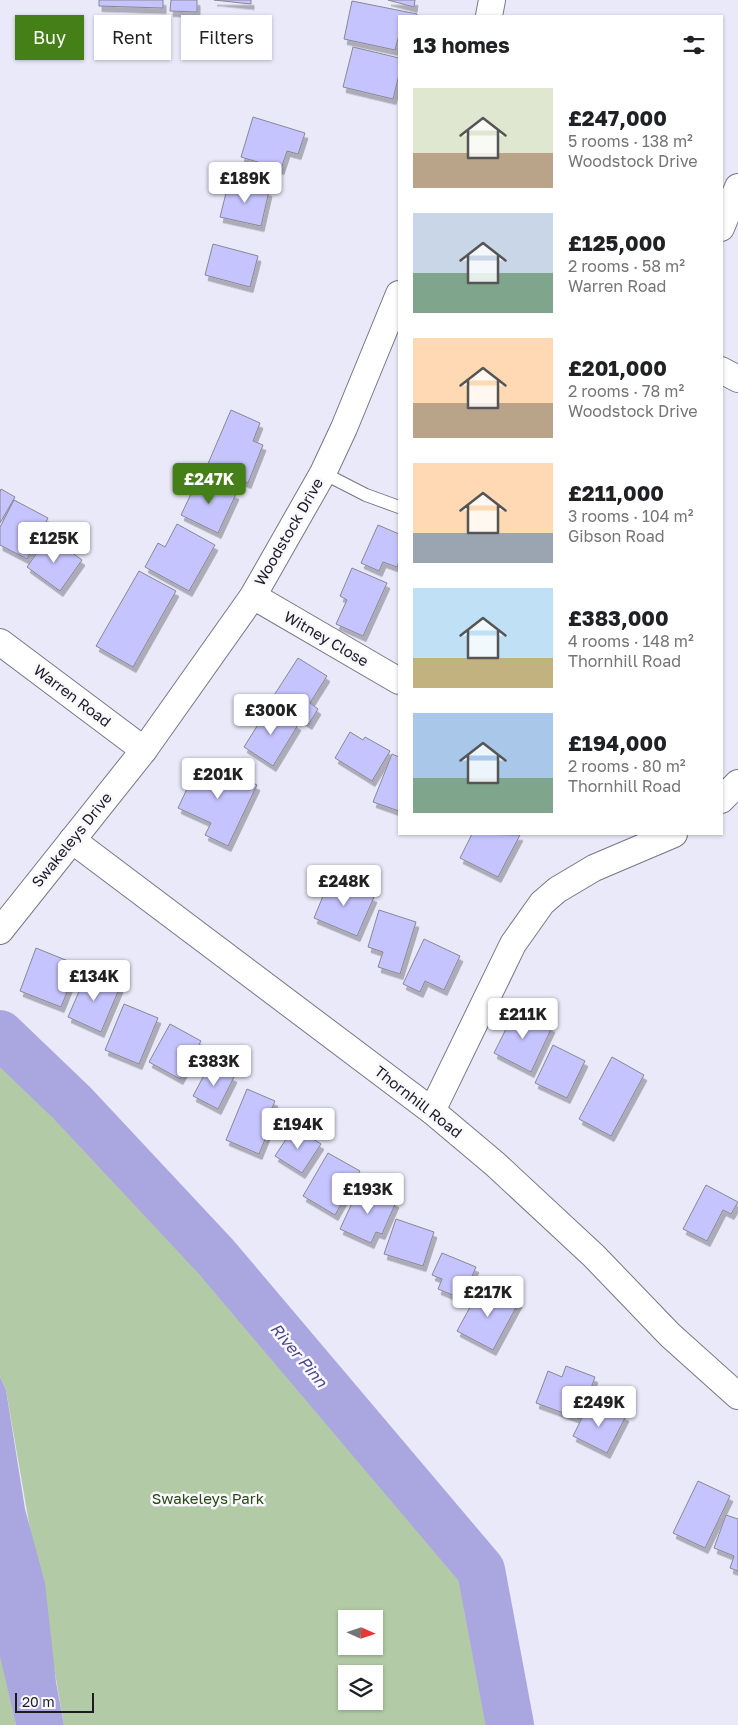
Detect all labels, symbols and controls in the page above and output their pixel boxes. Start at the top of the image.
chip: Buy [15,15,84,60]
chip: Rent [94,15,171,60]
chip: Filters [181,15,272,60]
icon: filters [680,31,708,59]
text: 13 homes [413,32,510,58]
text: £247,000 [568,105,667,131]
icon: home [453,108,513,168]
text: 5 rooms · 138 m² [568,131,693,151]
text: Woodstock Drive [568,151,698,171]
pin: £189K [210,162,280,204]
text: £189K [220,168,270,188]
text: £125,000 [568,230,666,256]
icon: home [453,233,513,293]
text: 2 rooms · 58 m² [568,256,685,276]
text: Warren Road [568,276,666,296]
text: £201,000 [568,355,667,381]
icon: home [453,358,513,418]
text: 2 rooms · 78 m² [568,381,684,401]
text: Woodstock Drive [568,401,698,421]
pin: £247K [174,462,244,505]
text: £247K [184,469,234,489]
street label: Woodstock Drive [250,474,326,589]
text: £211,000 [568,480,664,506]
icon: home [453,483,513,543]
text: 3 rooms · 104 m² [568,506,693,526]
pin: £125K [19,522,89,564]
text: Gibson Road [568,526,665,546]
text: £125K [29,528,79,548]
text: £383,000 [568,605,669,631]
street label: Witney Close [281,607,372,670]
icon: home [453,608,513,668]
text: 4 rooms · 148 m² [568,631,694,651]
text: Thornhill Road [568,651,681,671]
street label: Warren Road [30,660,115,730]
pin: £300K [236,694,306,736]
text: £300K [245,700,297,720]
text: £194,000 [568,730,667,756]
icon: home [453,733,513,793]
text: 2 rooms · 80 m² [568,756,686,776]
pin: £201K [183,758,253,800]
text: £201K [193,764,243,784]
text: Thornhill Road [568,776,681,796]
street label: Swakeleys Drive [27,788,115,890]
pin: £248K [309,864,379,907]
text: £248K [318,871,370,891]
pin: £134K [59,960,129,1002]
text: £134K [69,966,119,986]
pin: £211K [488,998,558,1040]
text: £211K [499,1004,547,1024]
pin: £383K [179,1044,249,1087]
text: £383K [188,1051,240,1071]
street label: Thornhill Road [371,1062,466,1141]
pin: £194K [263,1108,333,1150]
text: £194K [273,1114,323,1134]
pin: £193K [333,1172,403,1215]
text: £193K [343,1179,393,1199]
pin: £217K [453,1276,523,1318]
text: £217K [464,1282,512,1302]
water label: River Pinn [266,1319,332,1392]
pin: £249K [564,1386,634,1428]
text: £249K [573,1392,625,1412]
park label: Swakeleys Park [152,1489,265,1507]
north arrow [338,1610,382,1655]
map controls [338,1610,383,1710]
button: layers [338,1665,383,1710]
scale bar [15,1690,94,1713]
text: 20 m [22,1693,55,1710]

